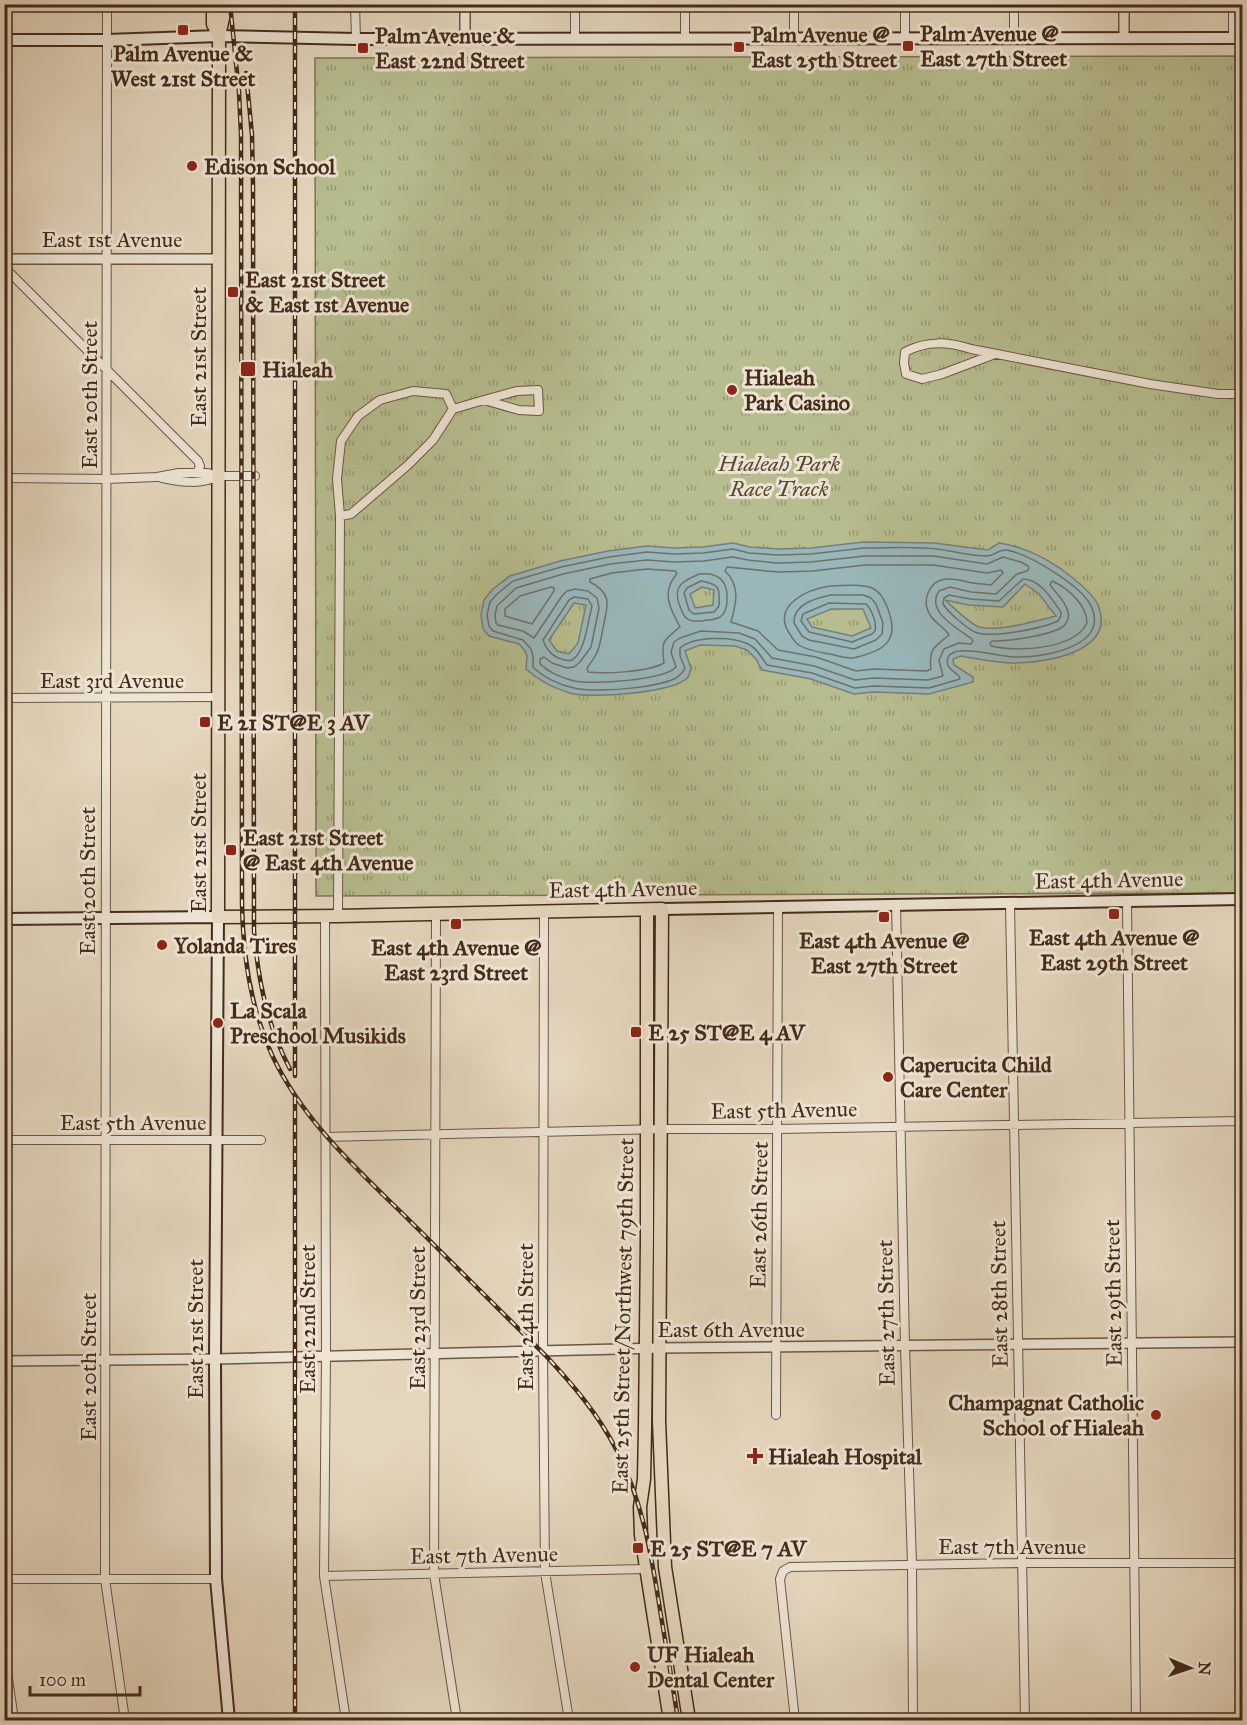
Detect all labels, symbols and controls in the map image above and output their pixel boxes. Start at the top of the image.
place label: Palm Avenue @ East 27th Street [920,20,1067,72]
place label: Palm Avenue @ East 25th Street [751,21,897,73]
place label: Palm Avenue & East 22nd Street [375,22,525,74]
marker: Palm Avenue & West 21st Street [176,23,190,37]
marker: Palm Avenue @ East 27th Street [901,39,915,53]
place label: Palm Avenue & West 21st Street [111,40,255,92]
marker: Palm Avenue @ East 25th Street [732,40,746,54]
marker: Palm Avenue & East 22nd Street [356,41,370,55]
place label: Edison School [204,153,336,180]
marker: Edison School [185,159,199,173]
street label: East 1st Avenue [42,226,182,253]
place label: East 21st Street & East 1st Avenue [245,266,409,318]
marker: East 21st Street & East 1st Avenue [226,285,240,299]
street label: East 21st Street [185,287,212,427]
street label: East 20th Street [76,320,103,469]
place label: Hialeah [262,356,334,383]
marker: Hialeah [239,360,257,378]
place label: Hialeah Park Casino [744,364,850,416]
marker: Hialeah Park Casino [725,383,739,397]
park label: Hialeah Park Race Track [717,450,840,502]
street label: East 3rd Avenue [40,667,184,694]
place label: E 21 ST@E 3 AV [217,709,371,736]
marker: E 21 ST@E 3 AV [198,715,212,729]
street label: East 21st Street [185,773,212,913]
street label: East 20th Street [74,806,101,955]
place label: East 21st Street @ East 4th Avenue [243,824,413,876]
marker: East 21st Street @ East 4th Avenue [224,843,238,857]
street label: East 4th Avenue [1034,865,1184,895]
street label: East 4th Avenue [548,874,698,904]
marker: East 4th Avenue @ East 29th Street [1107,907,1121,921]
marker: East 4th Avenue @ East 27th Street [877,910,891,924]
marker: East 4th Avenue @ East 23rd Street [449,917,463,931]
place label: East 4th Avenue @ East 29th Street [1029,924,1199,976]
place label: East 4th Avenue @ East 27th Street [799,927,969,979]
place label: Yolanda Tires [173,932,296,959]
place label: East 4th Avenue @ East 23rd Street [371,934,541,986]
marker: Yolanda Tires [155,938,169,952]
place label: La Scala Preschool Musikids [230,997,406,1049]
marker: La Scala Preschool Musikids [211,1016,225,1030]
place label: E 25 ST@E 4 AV [648,1019,806,1046]
marker: E 25 ST@E 4 AV [629,1025,643,1039]
place label: Caperucita Child Care Center [900,1051,1053,1103]
marker: Caperucita Child Care Center [881,1070,895,1084]
street label: East 5th Avenue [710,1095,858,1125]
street label: East 5th Avenue [60,1109,206,1136]
street label: East 25th Street/Northwest 79th Street [606,1137,640,1494]
street label: East 26th Street [744,1141,774,1289]
street label: East 29th Street [1098,1219,1128,1367]
street label: East 28th Street [984,1220,1014,1368]
street label: East 27th Street [871,1239,901,1387]
street label: East 24th Street [512,1243,539,1391]
street label: East 22nd Street [294,1244,321,1394]
street label: East 23rd Street [404,1246,431,1390]
street label: East 21st Street [182,1259,209,1399]
street label: East 20th Street [75,1292,102,1441]
street label: East 6th Avenue [657,1316,805,1343]
place label: Champagnat Catholic School of Hialeah [948,1389,1145,1441]
marker: Champagnat Catholic School of Hialeah [1149,1408,1163,1422]
place label: Hialeah Hospital [768,1443,923,1470]
marker: Hialeah Hospital [746,1447,764,1465]
street label: East 7th Avenue [938,1533,1086,1560]
place label: E 25 ST@E 7 AV [650,1535,808,1562]
street label: East 7th Avenue [410,1540,558,1570]
marker: E 25 ST@E 7 AV [631,1541,645,1555]
north arrow [1160,1638,1220,1698]
place label: UF Hialeah Dental Center [647,1641,775,1693]
scale bar [30,1659,140,1697]
marker: UF Hialeah Dental Center [628,1660,642,1674]
text: N [1195,1661,1214,1676]
text: 100 m [39,1669,86,1691]

